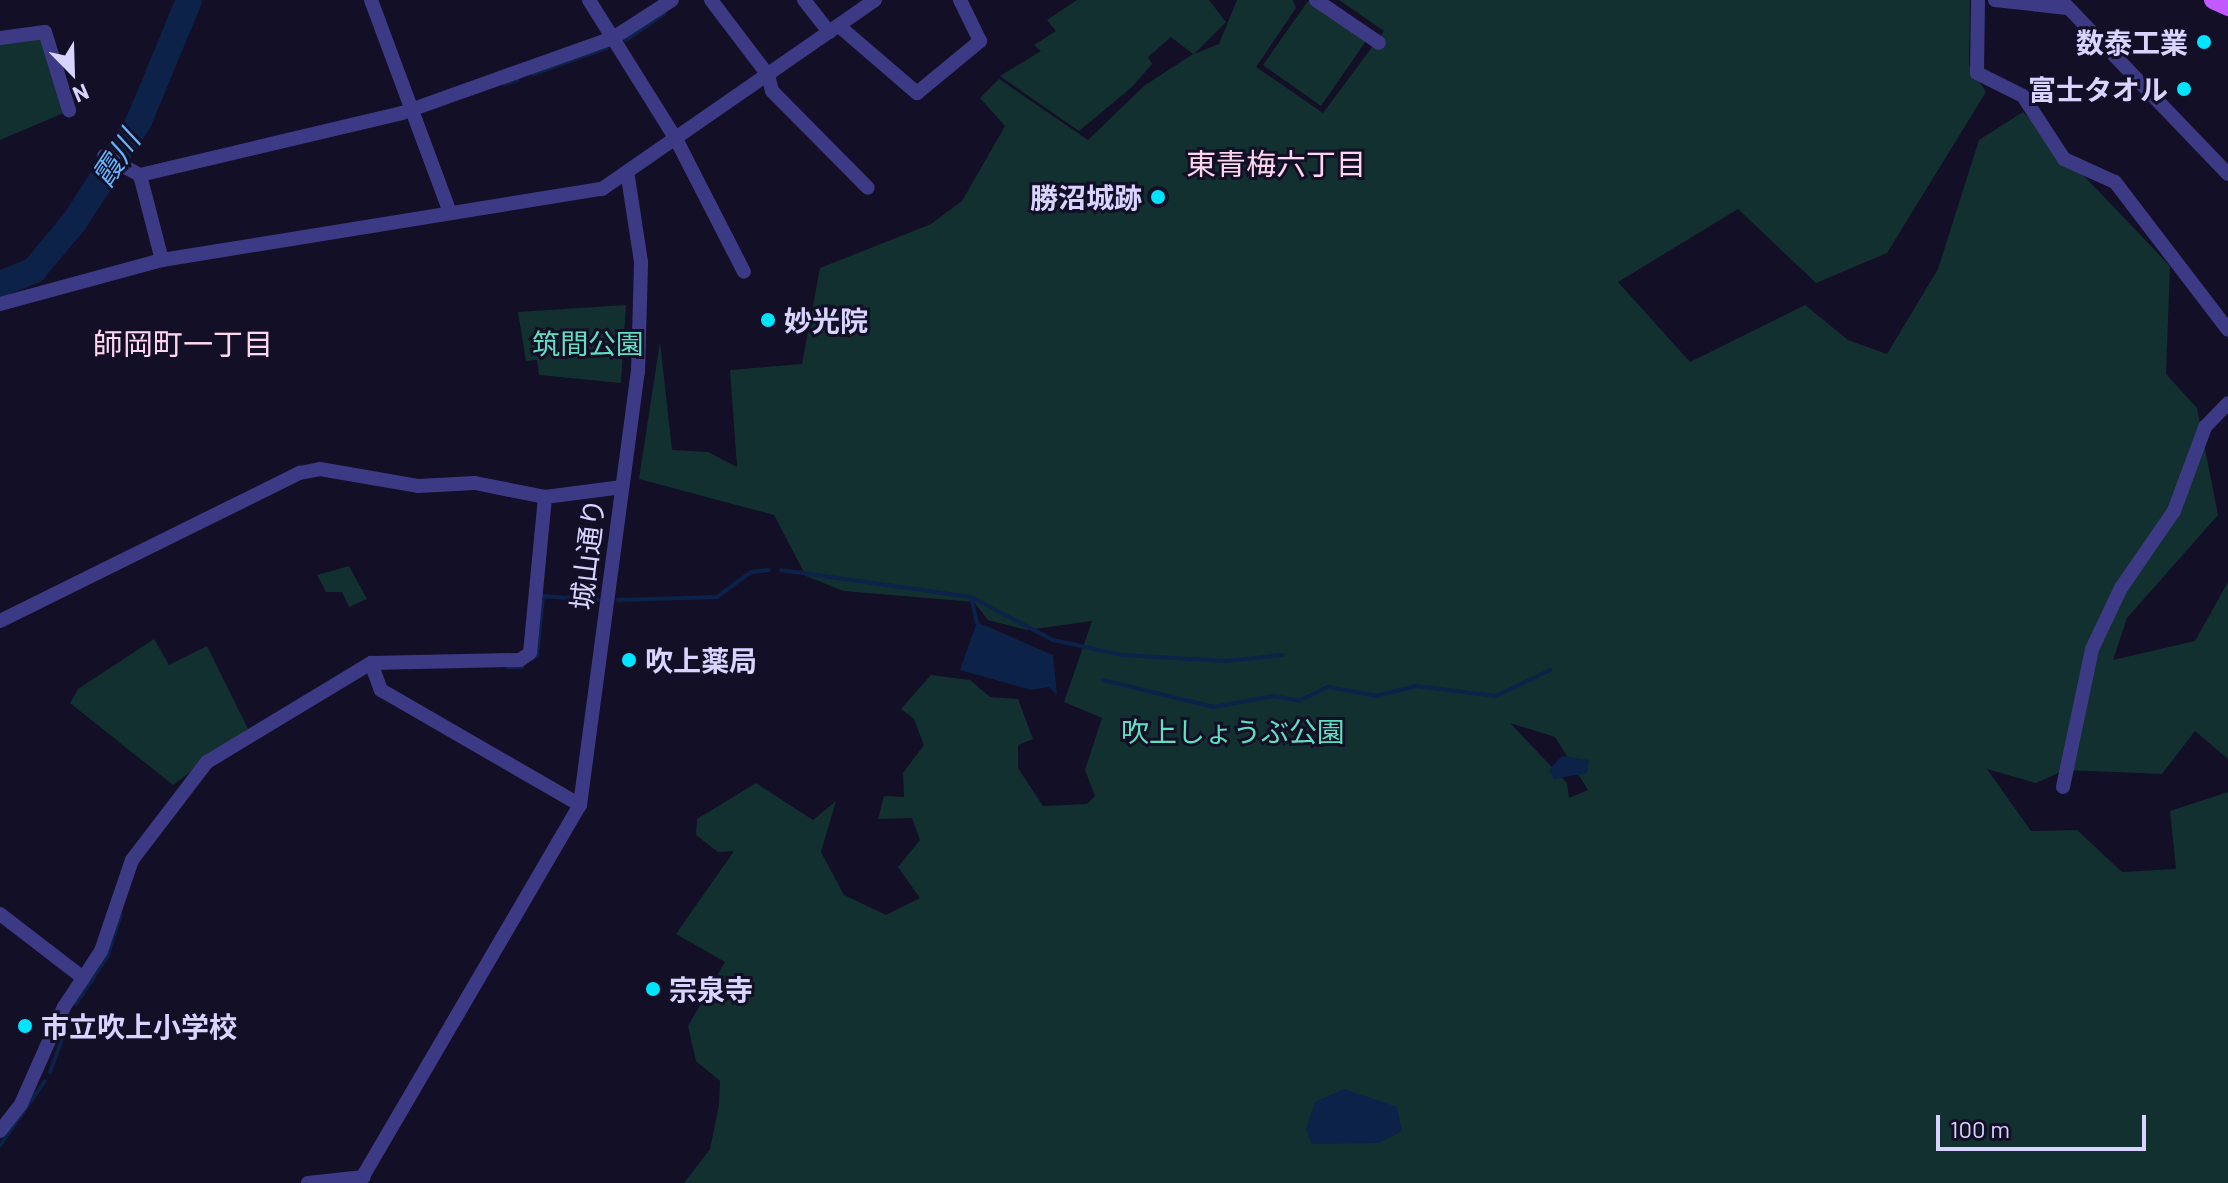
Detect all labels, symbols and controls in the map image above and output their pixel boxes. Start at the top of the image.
place label: 数泰工業 [2076,25,2188,59]
north arrow [32,32,112,112]
marker: 数泰工業 [2195,33,2213,51]
place label: 富士タオル [2028,72,2168,106]
text: N [70,79,93,109]
marker: 富士タオル [2175,80,2193,98]
water label: 霞川 [84,123,146,193]
district label: 東青梅六丁目 [1186,145,1366,181]
place label: 勝沼城跡 [1030,180,1142,214]
marker: 勝沼城跡 [1149,188,1167,206]
place label: 妙光院 [784,303,868,337]
marker: 妙光院 [759,311,777,329]
district label: 師岡町一丁目 [93,325,273,361]
park label: 筑間公園 [532,326,644,360]
street label: 城山通り [564,496,610,612]
place label: 吹上薬局 [645,643,757,677]
marker: 吹上薬局 [620,651,638,669]
park label: 吹上しょうぶ公園 [1121,714,1345,748]
place label: 宗泉寺 [669,972,753,1006]
marker: 宗泉寺 [644,980,662,998]
place label: 市立吹上小学校 [41,1009,237,1043]
marker: 市立吹上小学校 [16,1017,34,1035]
scale bar [1940,1099,2150,1149]
text: 100 m [1950,1114,2010,1143]

